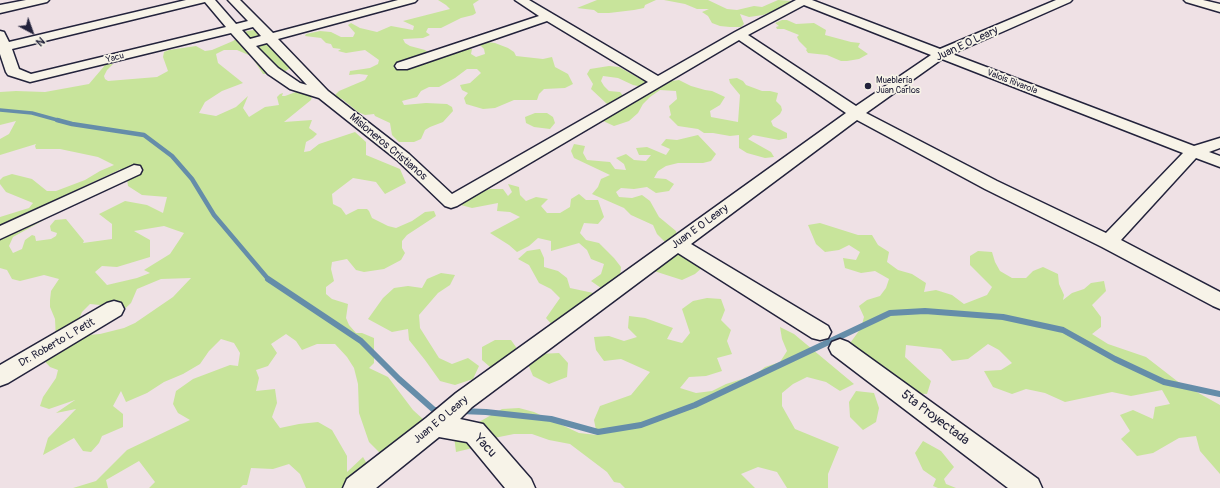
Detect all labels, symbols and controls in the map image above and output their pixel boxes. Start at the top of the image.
north arrow [12,12,52,52]
street label: Juan E O Leary [934,24,1000,64]
text: N [33,34,47,49]
street label: Yacu [105,51,125,65]
street label: Valois Rivarola [985,67,1039,97]
place label: Mueblería Juan Carlos [876,76,920,97]
marker: Mueblería Juan Carlos [863,81,873,91]
street label: Misioneros Cristianos [347,111,429,183]
street label: Juan E O Leary [669,202,731,252]
street label: Dr. Roberto L Petit [17,316,97,370]
street label: 5ta Proyectada [898,387,972,449]
street label: Juan E O Leary [411,393,471,447]
street label: Yacu [470,431,500,461]

